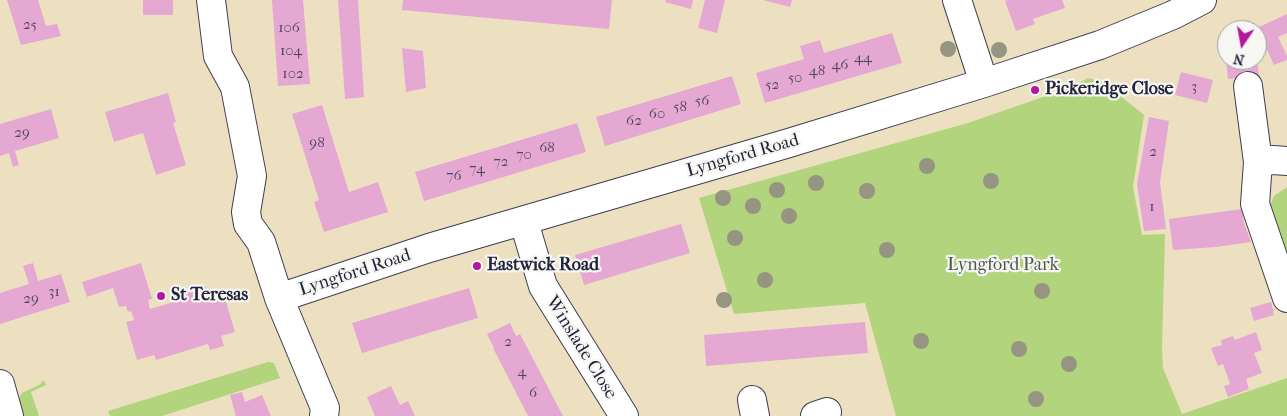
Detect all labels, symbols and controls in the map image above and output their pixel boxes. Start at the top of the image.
house number: 25 [23,16,37,34]
house number: 106 [278,19,300,37]
north arrow [1217,20,1267,70]
house number: 104 [280,42,302,60]
house number: 44 [854,49,872,67]
text: N [1232,50,1246,69]
house number: 46 [832,56,848,74]
house number: 48 [809,62,825,80]
house number: 102 [282,65,304,83]
house number: 50 [788,69,802,87]
house number: 52 [765,76,779,94]
house number: 3 [1191,78,1197,96]
place label: Pickeridge Close [1045,79,1174,101]
marker: Pickeridge Close [1029,84,1041,96]
house number: 56 [695,92,709,110]
house number: 58 [673,98,687,116]
house number: 60 [649,105,665,123]
house number: 62 [626,112,642,130]
house number: 29 [14,124,30,142]
street label: Lyngford Road [684,130,802,182]
house number: 98 [309,134,325,152]
house number: 68 [539,139,555,157]
house number: 2 [1149,143,1157,161]
house number: 70 [516,146,532,164]
house number: 72 [494,153,508,171]
house number: 74 [469,160,485,178]
house number: 76 [446,167,462,185]
house number: 1 [1149,198,1155,216]
street label: Lyngford Road [297,245,413,301]
place label: Eastwick Road [487,255,599,277]
park label: Lyngford Park [947,255,1059,277]
marker: Eastwick Road [471,260,483,272]
house number: 31 [48,283,60,301]
place label: St Teresas [171,285,248,307]
house number: 29 [23,290,39,308]
marker: St Teresas [155,290,167,302]
street label: Winslade Close [541,292,621,404]
house number: 2 [504,333,512,351]
house number: 4 [518,363,526,381]
house number: 6 [529,384,537,402]

